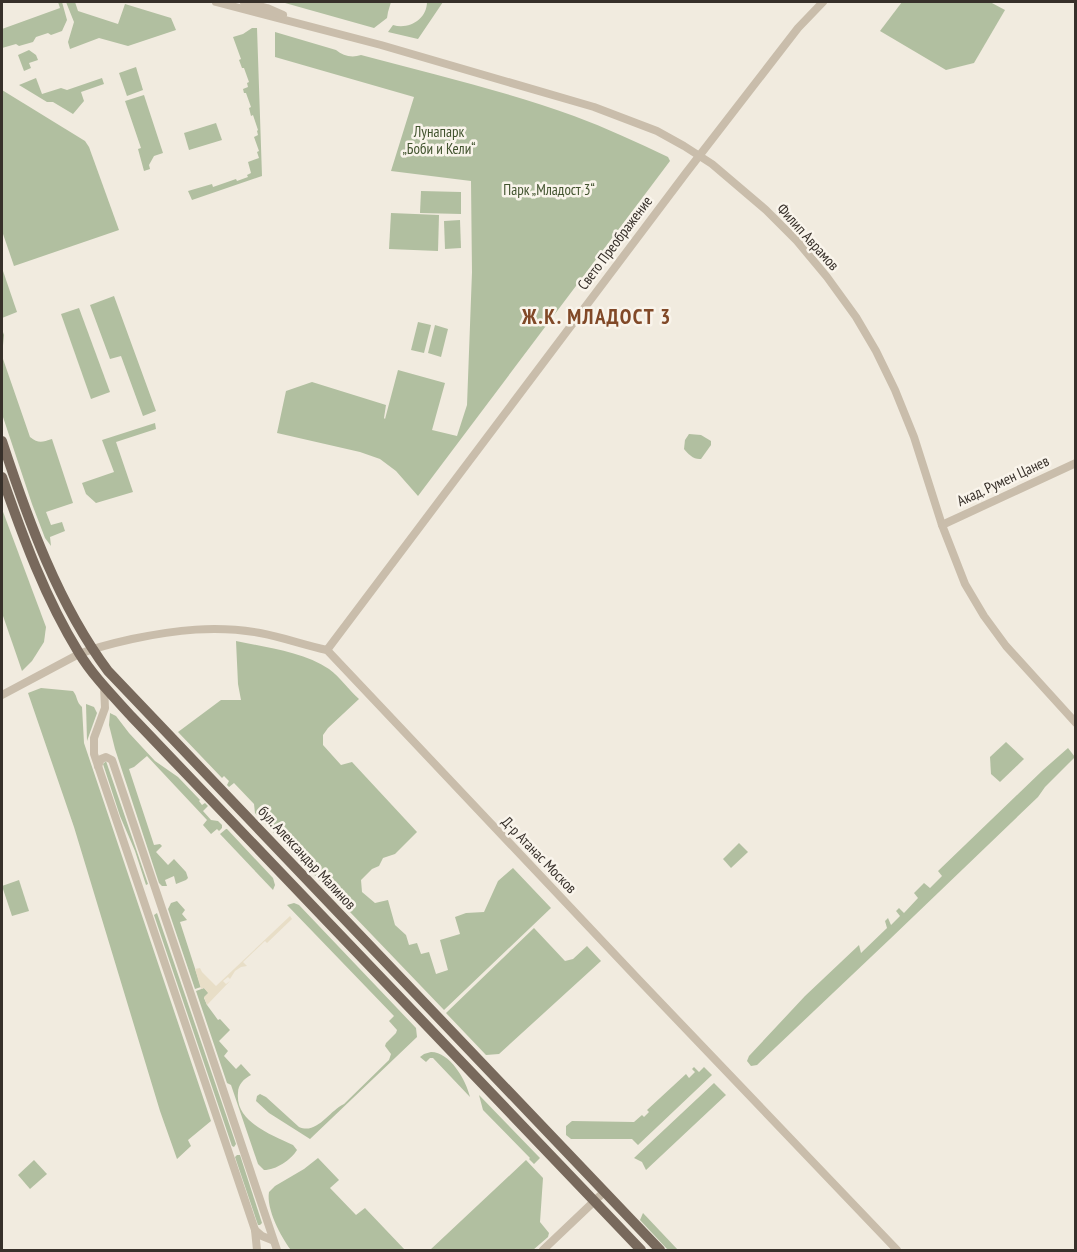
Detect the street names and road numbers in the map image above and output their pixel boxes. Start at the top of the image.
street label: Свето Преображение [573,192,656,293]
street label: Филип Аврамов [773,199,844,274]
street label: Акад. Румен Цанев [954,451,1052,510]
street label: бул. Александър Малинов [254,802,360,913]
street label: Д-р Атанас Москов [498,812,581,897]

